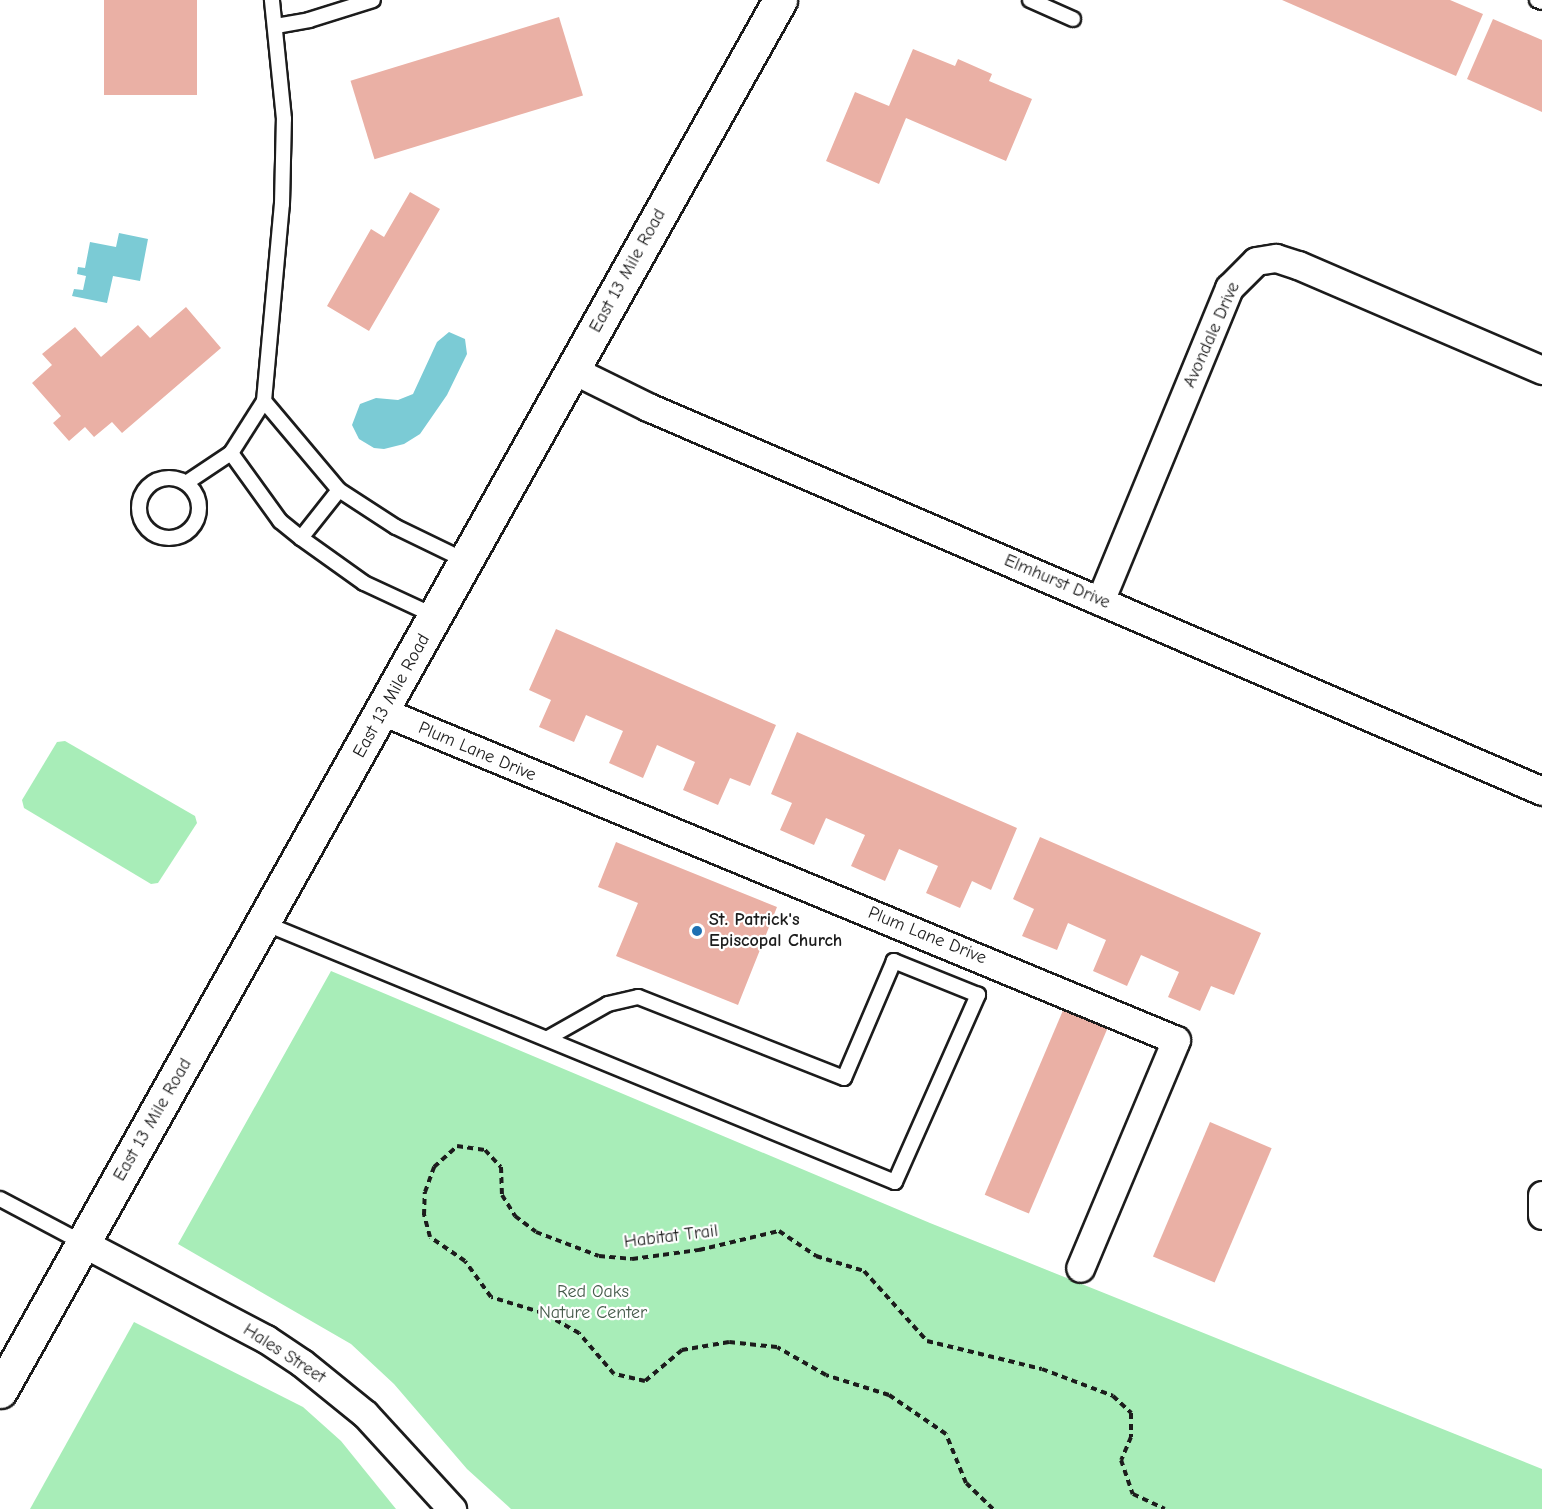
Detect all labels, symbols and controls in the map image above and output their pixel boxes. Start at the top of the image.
street label: East 13 Mile Road [585,205,671,337]
street label: Avondale Drive [1179,279,1245,391]
street label: Elmhurst Drive [1001,550,1113,614]
street label: East 13 Mile Road [349,630,435,762]
street label: Plum Lane Drive [415,717,539,787]
street label: Plum Lane Drive [865,902,989,970]
place label: St. Patrick's Episcopal Church [709,910,842,952]
marker: St. Patrick's Episcopal Church [690,924,704,938]
street label: East 13 Mile Road [109,1055,197,1185]
street label: Habitat Trail [623,1221,719,1253]
park label: Red Oaks Nature Center [539,1282,647,1324]
street label: Hales Street [239,1319,329,1389]

